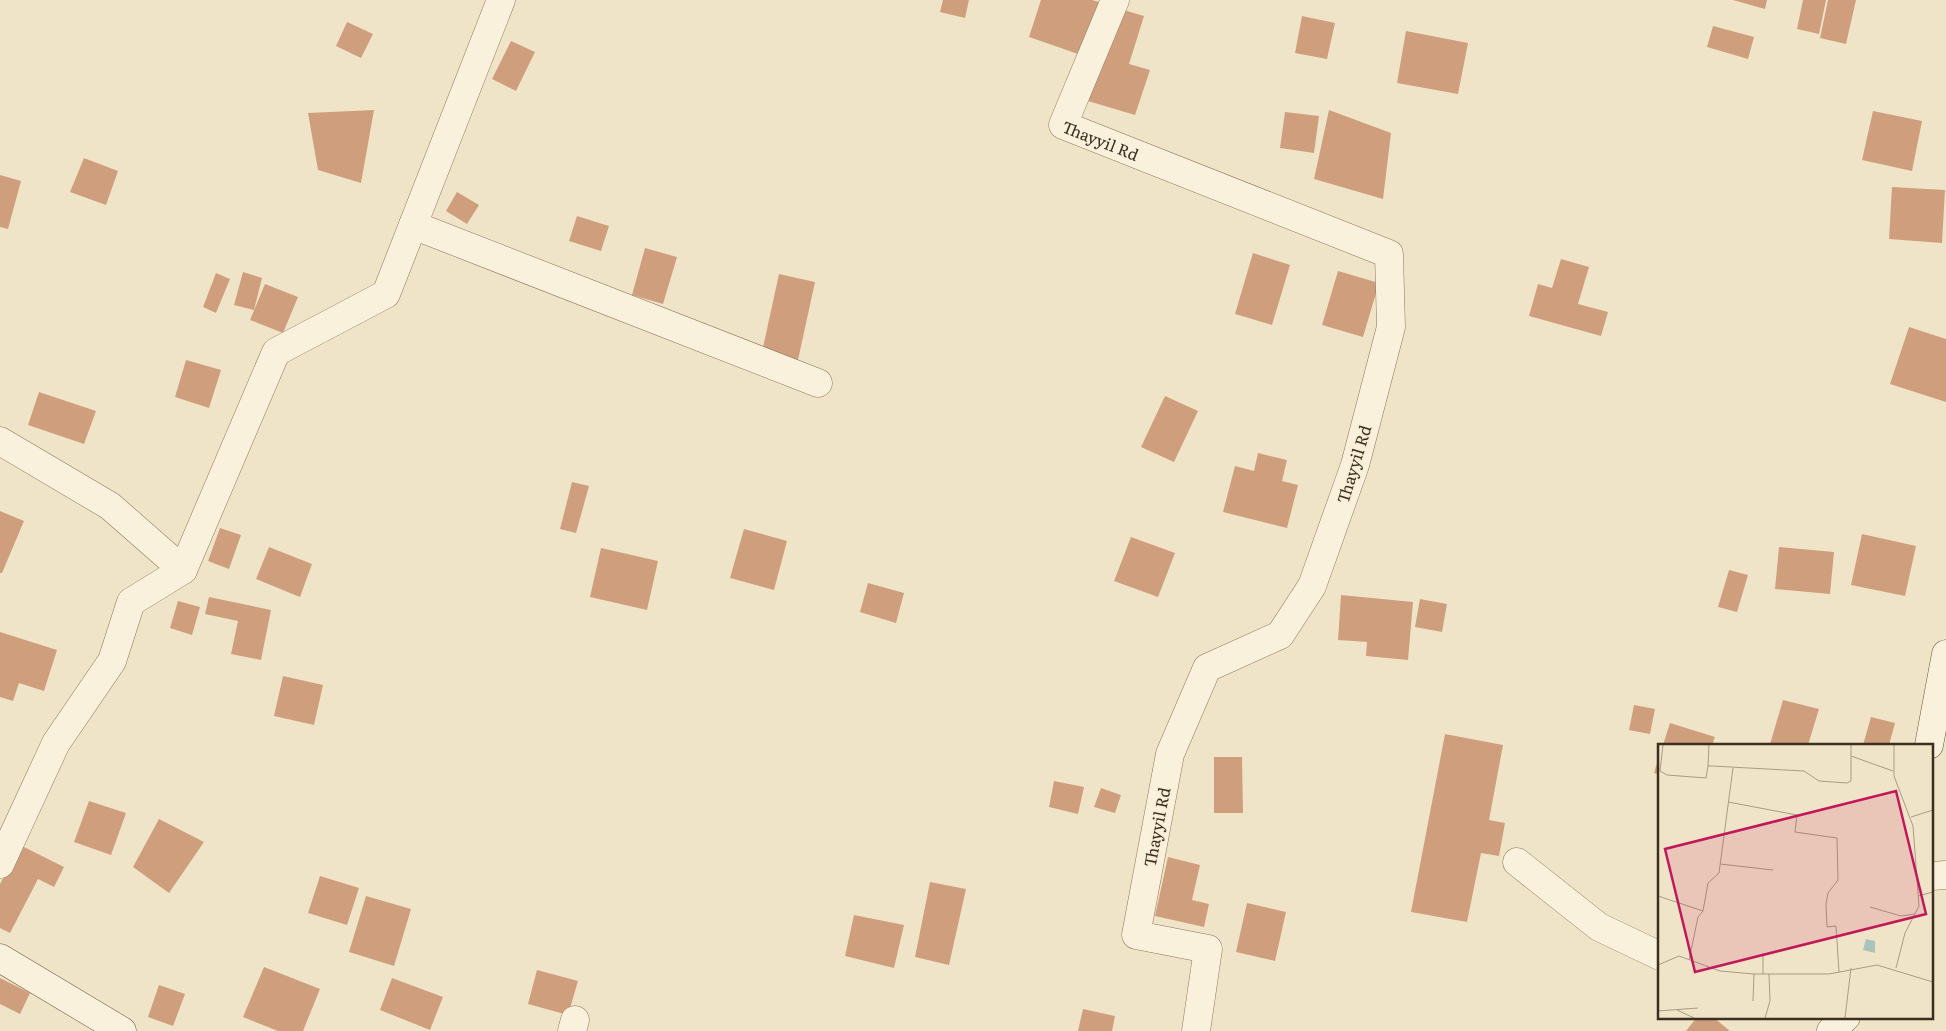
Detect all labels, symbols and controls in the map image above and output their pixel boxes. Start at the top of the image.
street label: Thayyil Rd [1059,114,1143,166]
street label: Thayyil Rd [1330,422,1376,506]
inset map [1658,744,1934,1018]
street label: Thayyil Rd [1137,785,1176,869]

